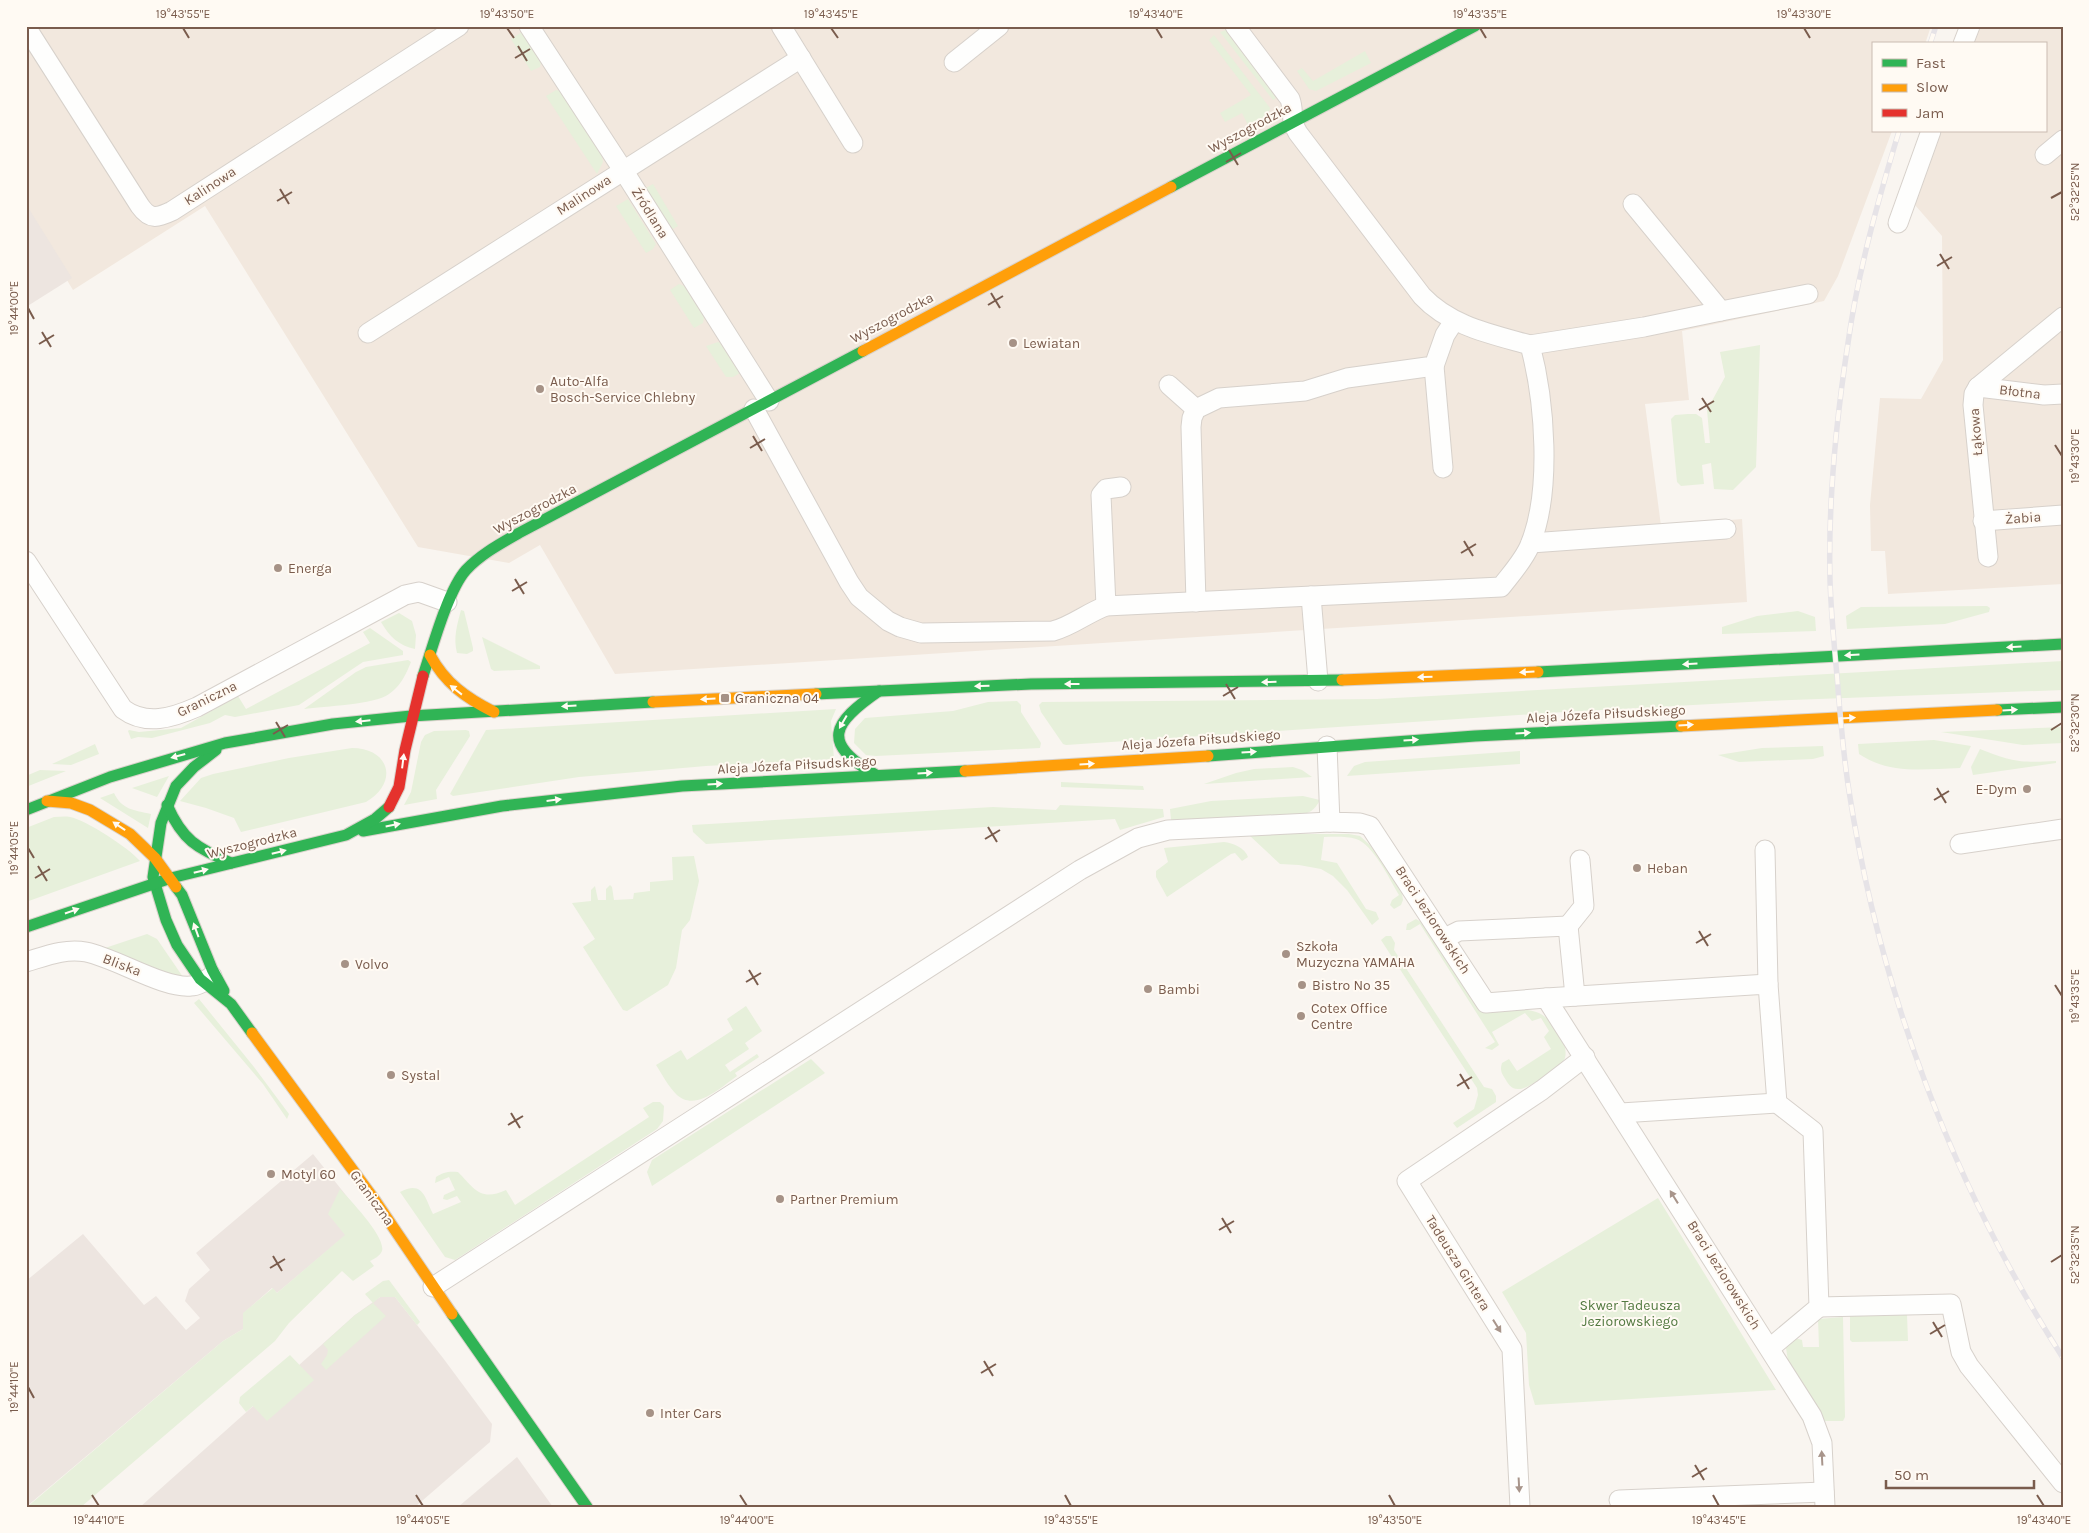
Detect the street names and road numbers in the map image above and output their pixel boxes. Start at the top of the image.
street label: Wyszogrodzka [1205,99,1295,157]
street label: Kalinowa [181,163,239,209]
street label: Malinowa [554,171,614,219]
street label: Źródlana [628,184,673,242]
street label: Wyszogrodzka [847,289,937,347]
street label: Błotna [1998,381,2042,403]
street label: Łąkowa [1966,408,1986,456]
street label: Wyszogrodzka [490,480,580,538]
street label: Żabia [2004,508,2042,528]
street label: Graniczna [174,677,240,721]
street label: Aleja Józefa Piłsudskiego [1526,701,1686,727]
street label: Aleja Józefa Piłsudskiego [1121,726,1281,754]
street label: Aleja Józefa Piłsudskiego [717,752,877,778]
street label: Wyszogrodzka [205,824,299,862]
street label: Braci Jeziorowskich [1392,863,1474,977]
street label: Bliska [100,950,144,980]
street label: Graniczna [346,1167,398,1229]
street label: Tadeusza Gintera [1422,1212,1494,1314]
street label: Braci Jeziorowskich [1684,1217,1764,1333]

